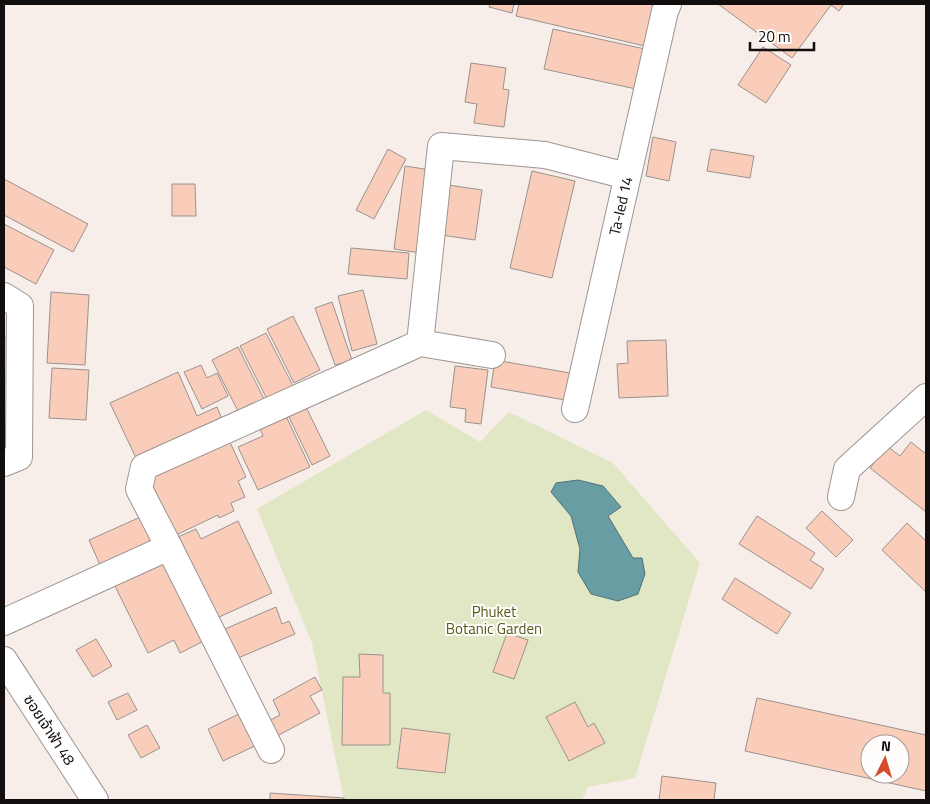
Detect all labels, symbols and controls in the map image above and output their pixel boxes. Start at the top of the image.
scale bar [750,20,814,52]
text: 20 m [758,25,791,48]
street label: Ta-Ied 14 [603,174,638,238]
park label: Phuket Botanic Garden [446,600,542,640]
street label: ซอยเจ้าฟ้า 48 [18,690,81,770]
north arrow [860,734,910,784]
text: N [880,735,892,756]

